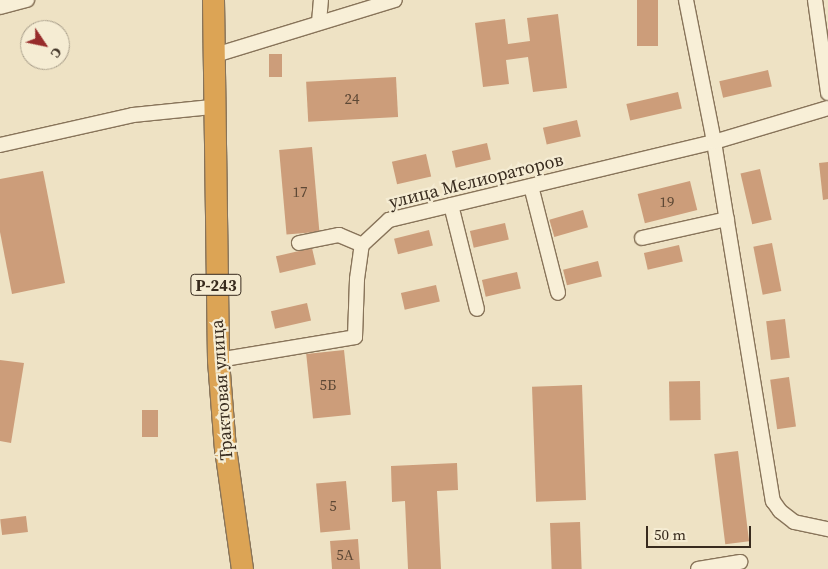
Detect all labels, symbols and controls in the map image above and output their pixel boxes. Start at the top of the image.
north arrow [20,20,70,70]
text: С [46,44,67,62]
house number: 24 [345,90,359,108]
street label: улица Мелиораторов [386,149,566,213]
house number: 17 [293,183,307,201]
house number: 19 [660,193,674,211]
road number: Р-243 [190,272,242,298]
street label: Трактовая улица [206,319,238,461]
house number: 5Б [320,376,336,394]
house number: 5 [329,497,337,515]
scale bar [648,516,753,548]
text: 50 m [654,524,686,545]
house number: 5А [336,546,354,564]

